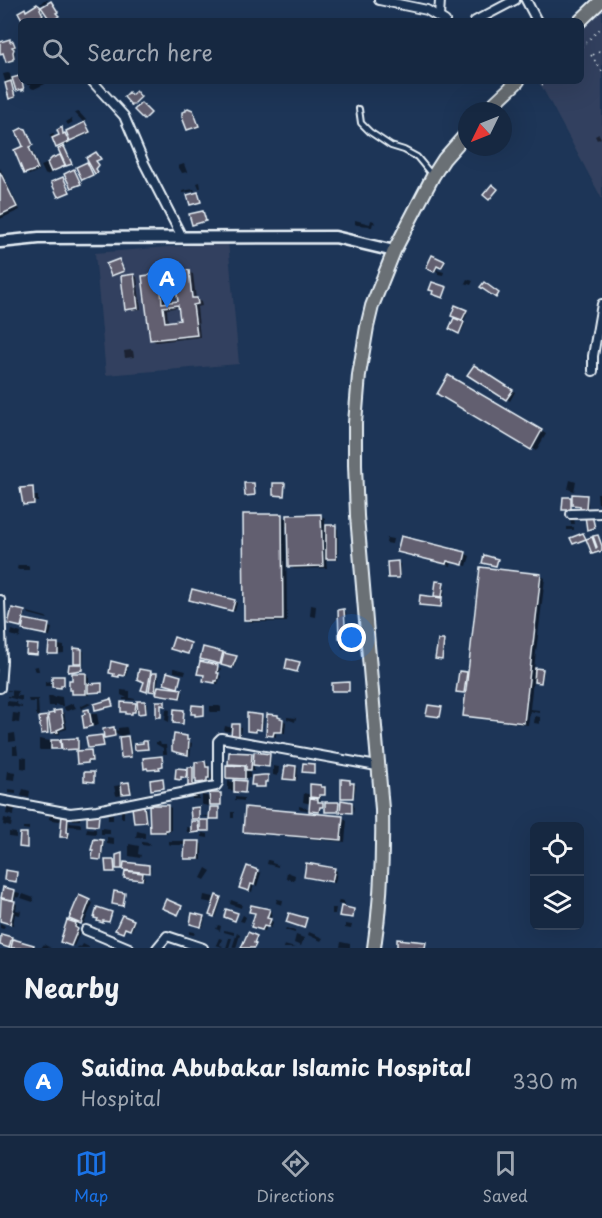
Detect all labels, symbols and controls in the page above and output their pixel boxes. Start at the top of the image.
search box [18,18,584,84]
icon: search [39,35,72,68]
text: Search here [87,35,213,68]
north arrow [458,102,512,156]
pin: A [148,258,186,308]
your location [337,623,366,652]
map controls [530,822,584,930]
button: locate [530,822,584,876]
button: layers [530,876,584,930]
text: Nearby [24,968,119,1007]
text: Saidina Abubakar Islamic Hospital [81,1050,471,1083]
text: A [36,1066,51,1096]
text: 330 m [512,1066,578,1096]
text: Hospital [81,1083,161,1113]
tab: Map [74,1147,108,1207]
tab: Directions [256,1147,334,1207]
tab: Saved [482,1147,528,1207]

